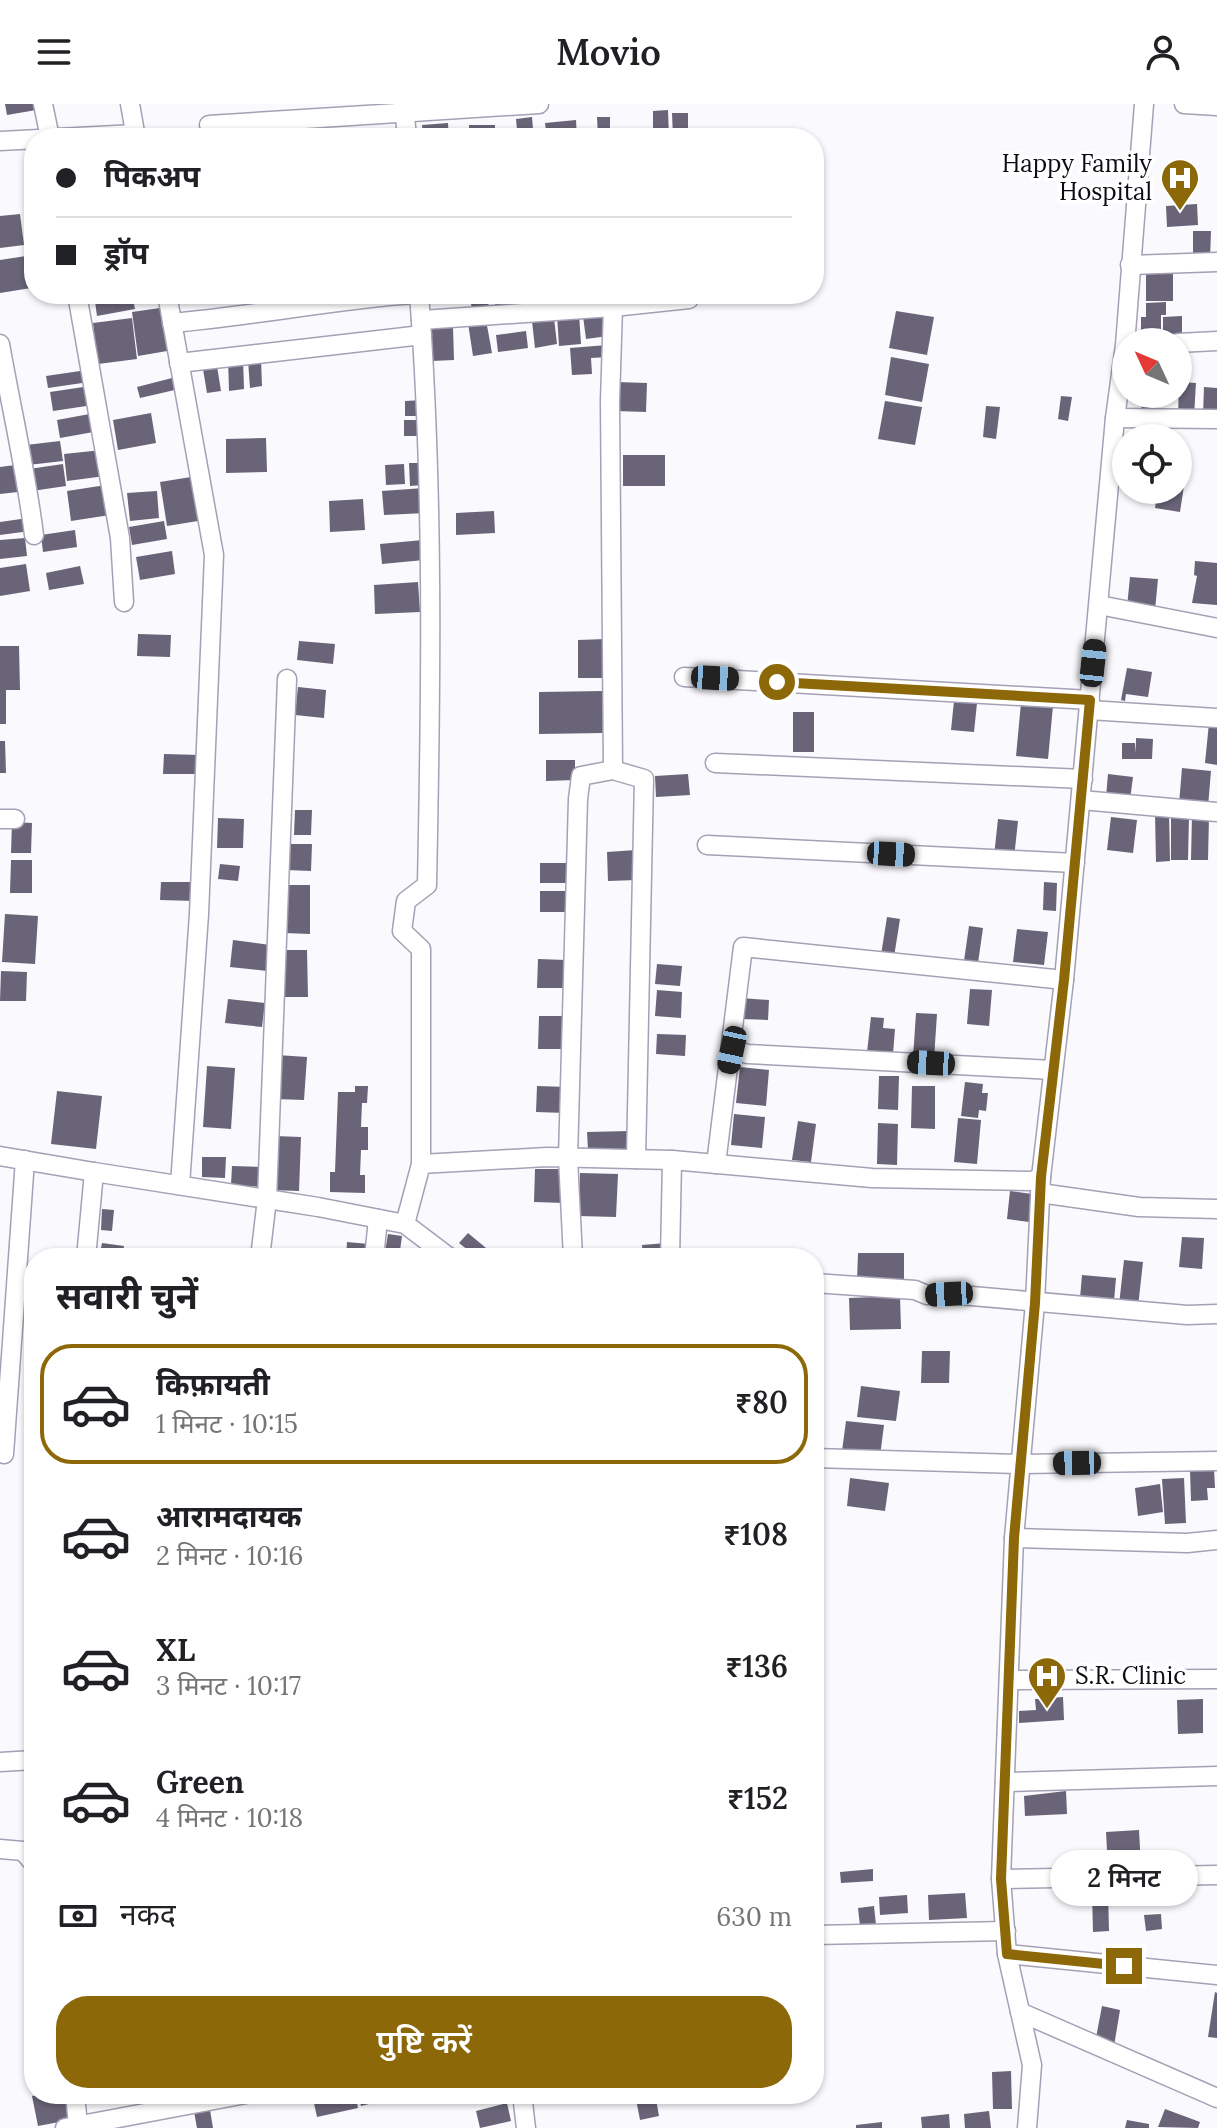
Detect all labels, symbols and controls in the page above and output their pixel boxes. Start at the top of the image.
text: Movio [556,29,661,75]
icon: menu [32,30,76,74]
icon: person [1141,30,1185,74]
place label: Happy Family Hospital [1002,148,1152,207]
text: पिकअप [104,157,200,195]
hospital icon: Happy Family Hospital [1159,157,1201,212]
text: ड्रॉप [104,234,148,272]
north arrow [1112,328,1192,408]
map controls [1112,328,1192,504]
button: locate [1112,424,1192,504]
car [1079,638,1107,688]
route start [759,664,795,700]
car [690,665,740,691]
car [866,841,916,867]
car [715,1024,749,1076]
car [906,1050,956,1076]
text: सवारी चुनें [56,1273,198,1319]
car [924,1281,974,1307]
text: किफ़ायती [156,1365,270,1403]
icon: car [60,1368,132,1440]
text: ₹80 [735,1383,788,1421]
text: 1 मिनट · 10:15 [156,1407,298,1440]
car [1053,1451,1101,1475]
text: आरामदायक [156,1497,302,1535]
icon: car [60,1500,132,1572]
text: ₹108 [723,1515,788,1553]
text: 2 मिनट · 10:16 [156,1539,303,1572]
text: XL [156,1631,195,1669]
icon: car [60,1632,132,1704]
text: ₹136 [725,1647,788,1685]
hospital icon: S.R. Clinic [1026,1655,1068,1710]
place label: S.R. Clinic [1075,1660,1186,1691]
text: 3 मिनट · 10:17 [156,1669,301,1702]
text: Green [156,1763,244,1801]
icon: car [60,1764,132,1836]
text: ₹152 [727,1779,788,1817]
text: 4 मिनट · 10:18 [156,1801,303,1834]
callout: 2 मिनट [1050,1850,1198,1906]
text: 2 मिनट [1087,1861,1161,1894]
icon: cash [56,1894,100,1938]
text: नकद [120,1895,176,1933]
text: 630 m [716,1900,792,1933]
route end [1106,1948,1142,1984]
button: पुष्टि करें [56,1996,792,2088]

